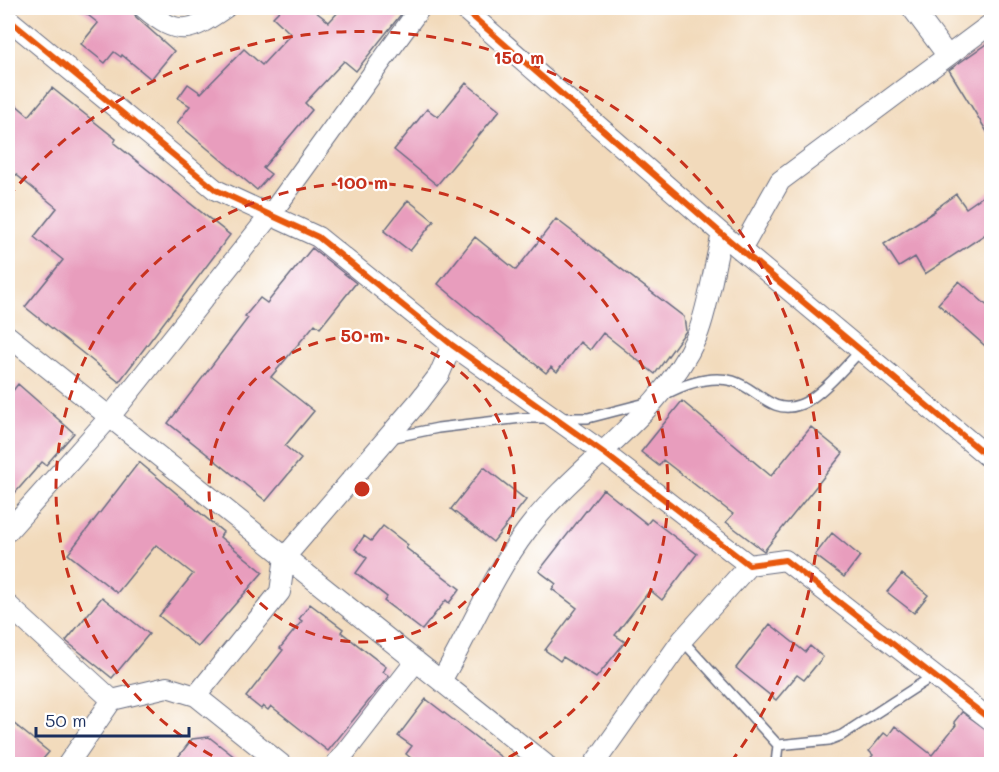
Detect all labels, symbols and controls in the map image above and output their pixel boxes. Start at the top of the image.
text: 150 m [494,45,544,69]
text: 100 m [336,170,388,194]
text: 50 m [341,323,383,347]
centre of rings [352,479,372,499]
scale bar [36,700,189,738]
text: 50 m [45,708,87,732]

